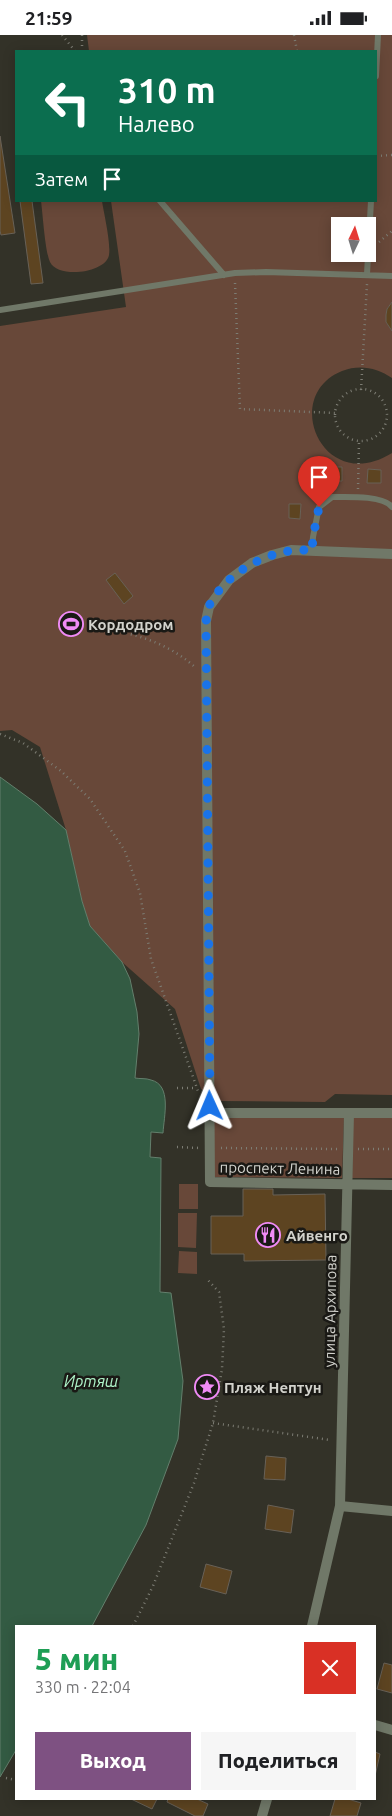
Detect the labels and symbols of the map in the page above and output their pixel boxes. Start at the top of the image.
north arrow [331,217,376,263]
pin [298,456,340,507]
sports icon: Кордодром [58,611,84,637]
place label: Кордодром [88,616,174,633]
position arrow [183,1079,235,1131]
street label: проспект Ленина [220,1158,340,1178]
restaurant icon: Айвенго [255,1222,281,1248]
place label: Айвенго [286,1227,348,1244]
street label: улица Архипова [321,1254,339,1368]
water label: Иртяш [64,1372,118,1390]
place icon: Пляж Нептун [194,1374,220,1400]
place label: Пляж Нептун [224,1379,322,1396]

